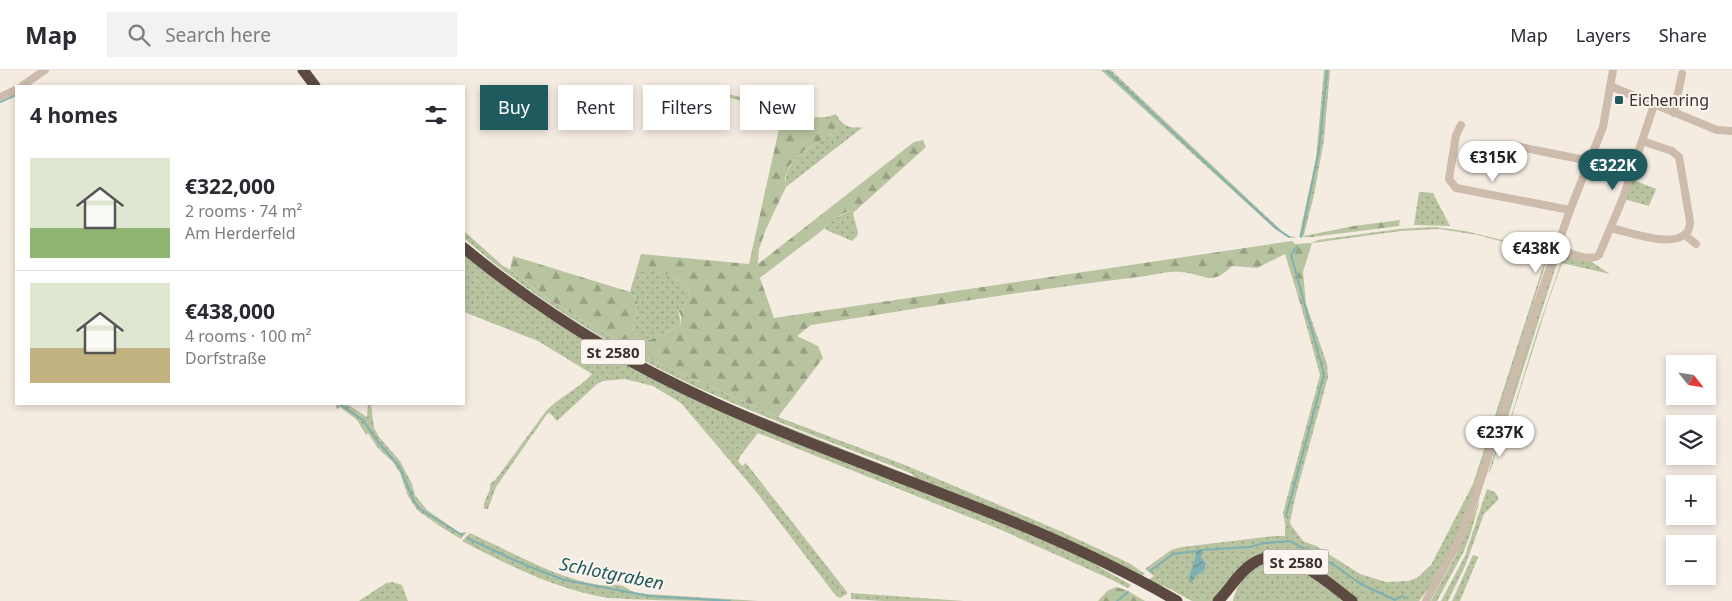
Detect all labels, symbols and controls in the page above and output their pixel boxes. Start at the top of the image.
search box [107,12,457,57]
text: Map [25,18,77,51]
icon: search [125,21,153,49]
text: Search here [165,22,271,48]
text: Map [1510,23,1548,47]
text: Layers [1576,23,1631,47]
text: Share [1659,23,1707,47]
chip: Buy [480,85,548,130]
chip: Rent [558,85,633,130]
chip: Filters [643,85,730,130]
chip: New [740,85,814,130]
place label: Eichenring [1629,89,1709,111]
marker: Eichenring [1613,94,1625,106]
text: 4 homes [30,101,118,129]
icon: filters [422,101,450,129]
pin: €315K [1458,140,1528,183]
text: €315K [1469,146,1517,168]
pin: €322K [1578,148,1648,191]
text: €322K [1589,154,1637,176]
text: €322,000 [185,172,275,200]
icon: home [70,178,130,238]
text: 2 rooms · 74 m² [185,200,302,222]
text: Am Herderfeld [185,222,295,244]
pin: €438K [1501,232,1571,274]
text: €438K [1512,237,1560,259]
text: €438,000 [185,297,275,325]
icon: home [70,303,130,363]
text: 4 rooms · 100 m² [185,325,311,347]
road number: St 2580 [580,340,646,364]
text: Dorfstraße [185,347,266,369]
north arrow [1666,355,1716,405]
map controls [1666,355,1716,585]
button: layers [1666,415,1716,465]
pin: €237K [1465,416,1535,458]
text: €237K [1476,421,1524,443]
button: + [1666,475,1716,525]
button: − [1666,535,1716,585]
road number: St 2580 [1264,550,1328,574]
water label: Schlotgraben [558,551,666,595]

